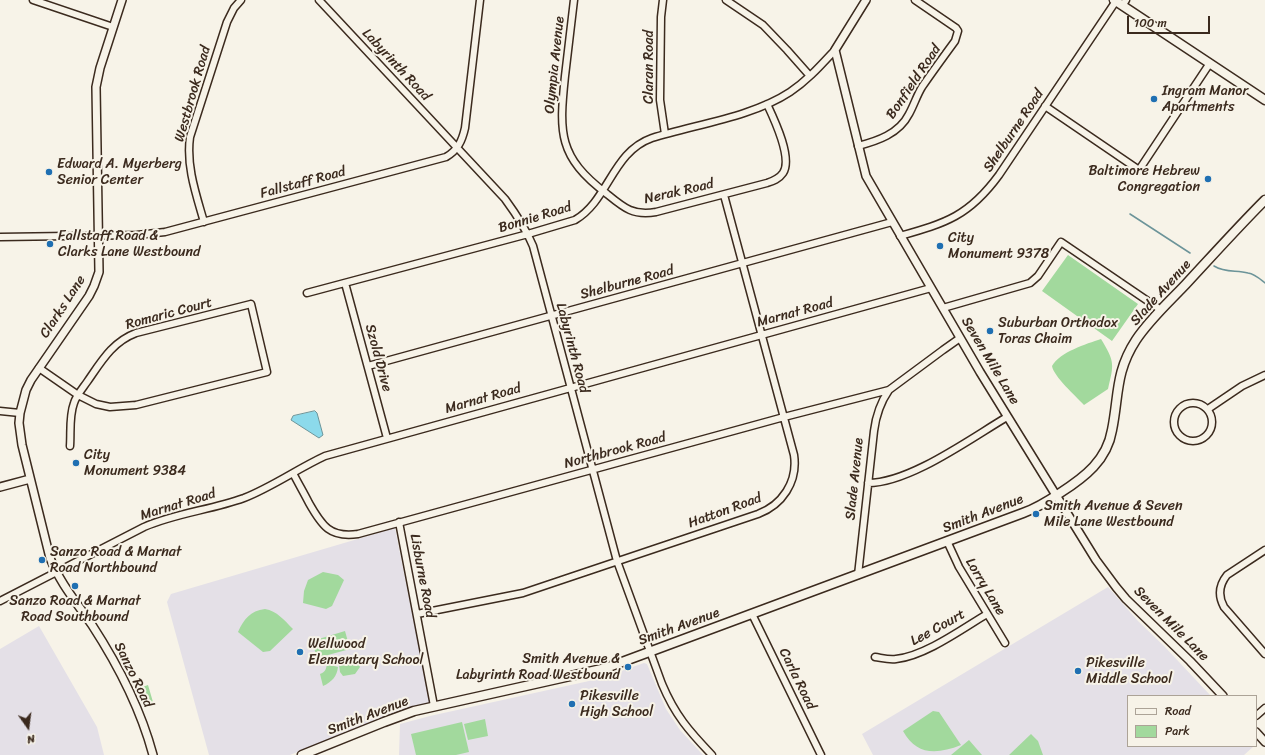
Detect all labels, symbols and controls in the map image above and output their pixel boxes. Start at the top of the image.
scale bar [1129,8,1212,34]
text: 100 m [1134,12,1167,34]
street label: Olympia Avenue [542,16,568,114]
street label: Labyrinth Road [358,25,434,105]
street label: Claran Road [641,30,657,104]
street label: Bonfield Road [883,42,945,122]
street label: Westbrook Road [171,44,215,144]
place label: Ingram Manor Apartments [1162,83,1248,116]
street label: Shelburne Road [980,87,1048,175]
marker: Ingram Manor Apartments [1149,94,1159,104]
place label: Edward A. Myerberg Senior Center [57,156,182,188]
place label: Baltimore Hebrew Congregation [1089,163,1200,196]
street label: Fallstaff Road [259,164,347,202]
marker: Edward A. Myerberg Senior Center [44,167,54,177]
marker: Baltimore Hebrew Congregation [1203,174,1213,184]
street label: Nerak Road [643,176,715,208]
street label: Bonnie Road [497,199,573,237]
place label: Fallstaff Road & Clarks Lane Westbound [58,228,200,260]
place label: City Monument 9378 [948,230,1049,262]
marker: Fallstaff Road & Clarks Lane Westbound [45,239,55,249]
marker: City Monument 9378 [935,241,945,251]
street label: Slade Avenue [1127,257,1195,329]
street label: Shelburne Road [578,262,676,304]
street label: Clarks Lane [37,273,89,341]
street label: Romaric Court [124,294,214,334]
street label: Marnat Road [755,295,835,331]
street label: Labyrinth Road [552,301,592,395]
street label: Seven Mile Lane [957,314,1023,408]
place label: Suburban Orthodox Toras Chaim [998,315,1118,348]
street label: Szold Drive [361,322,395,394]
marker: Suburban Orthodox Toras Chaim [985,326,995,336]
street label: Marnat Road [443,380,523,418]
street label: Northbrook Road [562,429,668,473]
street label: Slade Avenue [842,437,868,521]
place label: City Monument 9384 [84,447,186,480]
marker: City Monument 9384 [71,458,81,468]
street label: Marnat Road [138,486,218,524]
street label: Hatton Road [686,490,764,532]
street label: Smith Avenue [940,491,1026,537]
place label: Smith Avenue & Seven Mile Lane Westbound [1044,498,1183,530]
marker: Smith Avenue & Seven Mile Lane Westbound [1031,509,1041,519]
street label: Lisburne Road [406,532,438,620]
place label: Sanzo Road & Marnat Road Northbound [50,544,181,576]
marker: Sanzo Road & Marnat Road Northbound [37,555,47,565]
street label: Lorry Lane [961,555,1009,619]
marker: Sanzo Road & Marnat Road Southbound [70,581,80,591]
street label: Seven Mile Lane [1130,583,1212,665]
place label: Sanzo Road & Marnat Road Southbound [9,593,141,626]
street label: Smith Avenue [636,605,722,649]
street label: Lee Court [908,606,968,650]
place label: Wellwood Elementary School [308,636,424,668]
street label: Sanzo Road [110,640,156,710]
street label: Carla Road [775,646,819,712]
marker: Wellwood Elementary School [295,647,305,657]
place label: Smith Avenue & Labyrinth Road Westbound [456,651,620,684]
place label: Pikesville Middle School [1086,655,1172,688]
marker: Smith Avenue & Labyrinth Road Westbound [623,662,633,672]
marker: Pikesville Middle School [1073,666,1083,676]
place label: Pikesville High School [580,688,653,720]
street label: Smith Avenue [325,693,411,739]
legend [1127,695,1257,747]
marker: Pikesville High School [567,699,577,709]
text: Road [1165,700,1191,722]
north arrow [8,707,48,747]
text: Park [1165,720,1190,742]
text: N [25,729,37,749]

